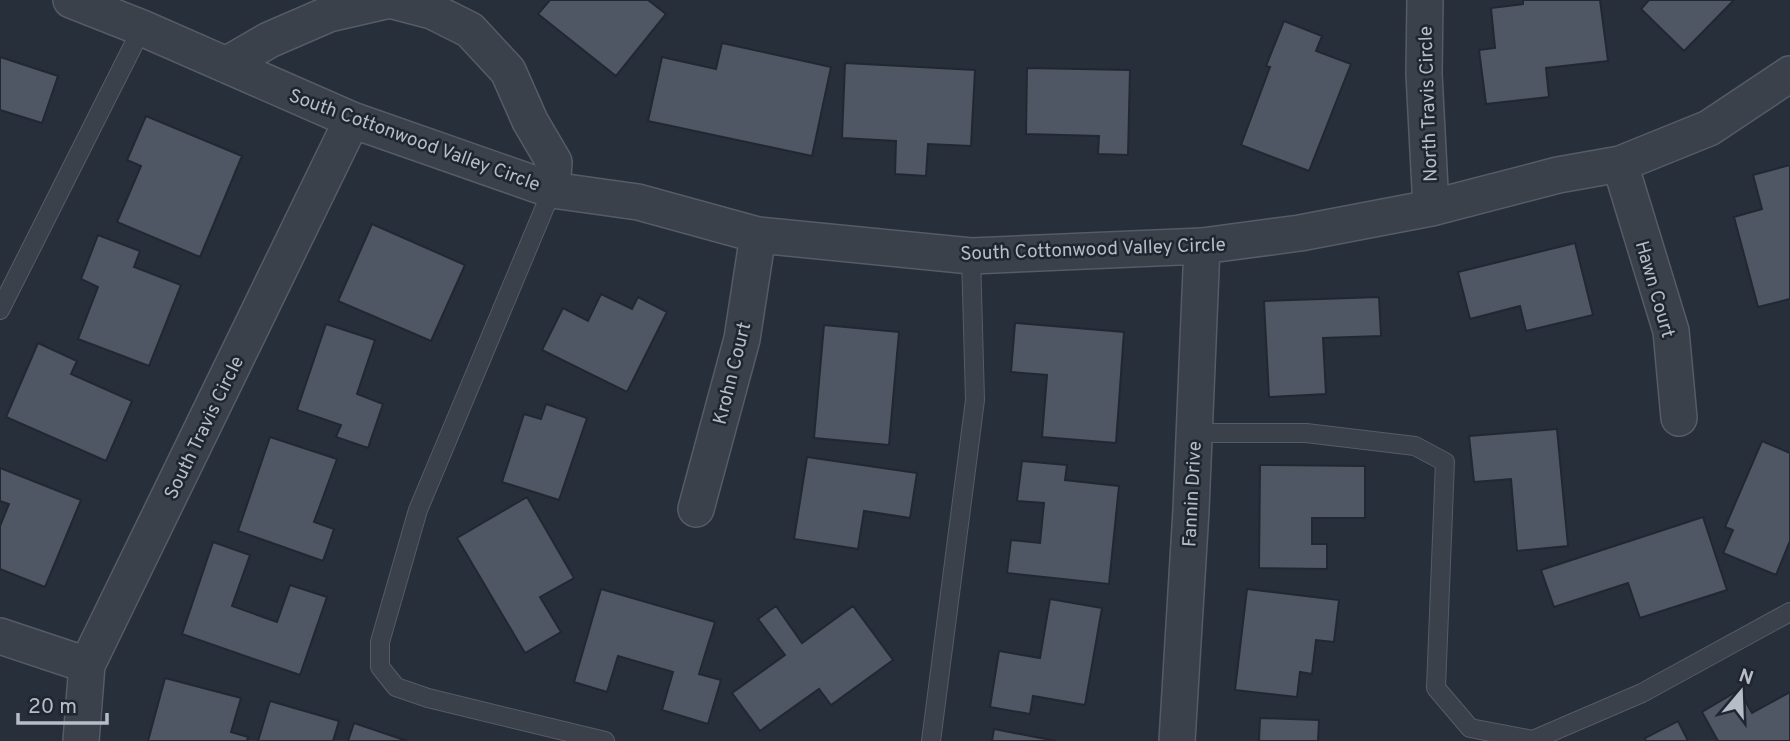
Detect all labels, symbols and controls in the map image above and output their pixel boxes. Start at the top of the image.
street label: North Travis Circle [1414,26,1444,182]
street label: South Cottonwood Valley Circle [285,84,543,198]
street label: South Cottonwood Valley Circle [960,233,1226,267]
street label: Hawn Court [1629,238,1679,341]
street label: Krohn Court [709,320,757,427]
street label: South Travis Circle [160,352,250,504]
street label: Fannin Drive [1178,441,1208,548]
north arrow [1706,657,1776,727]
text: N [1736,664,1756,691]
scale bar [18,682,107,726]
text: 20 m [28,694,77,721]

